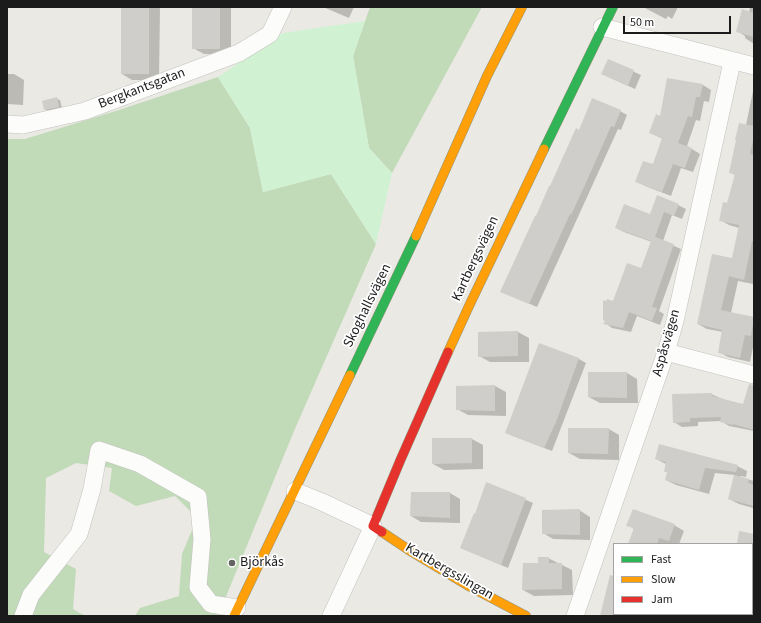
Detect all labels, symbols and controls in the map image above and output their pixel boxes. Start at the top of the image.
scale bar [625,8,733,34]
text: 50 m [630,14,654,31]
street label: Bergkantsgatan [96,65,188,113]
street label: Kartbergsvägen [449,214,503,304]
street label: Skoghallsvägen [340,261,396,351]
street label: Aspåsvägen [649,307,685,379]
street label: Kartbergsslingan [402,540,496,604]
legend [613,543,753,615]
text: Fast [651,551,671,568]
place label: Björkås [240,555,284,571]
marker: Björkås [227,558,237,568]
text: Slow [651,571,676,588]
text: Jam [651,591,673,608]

